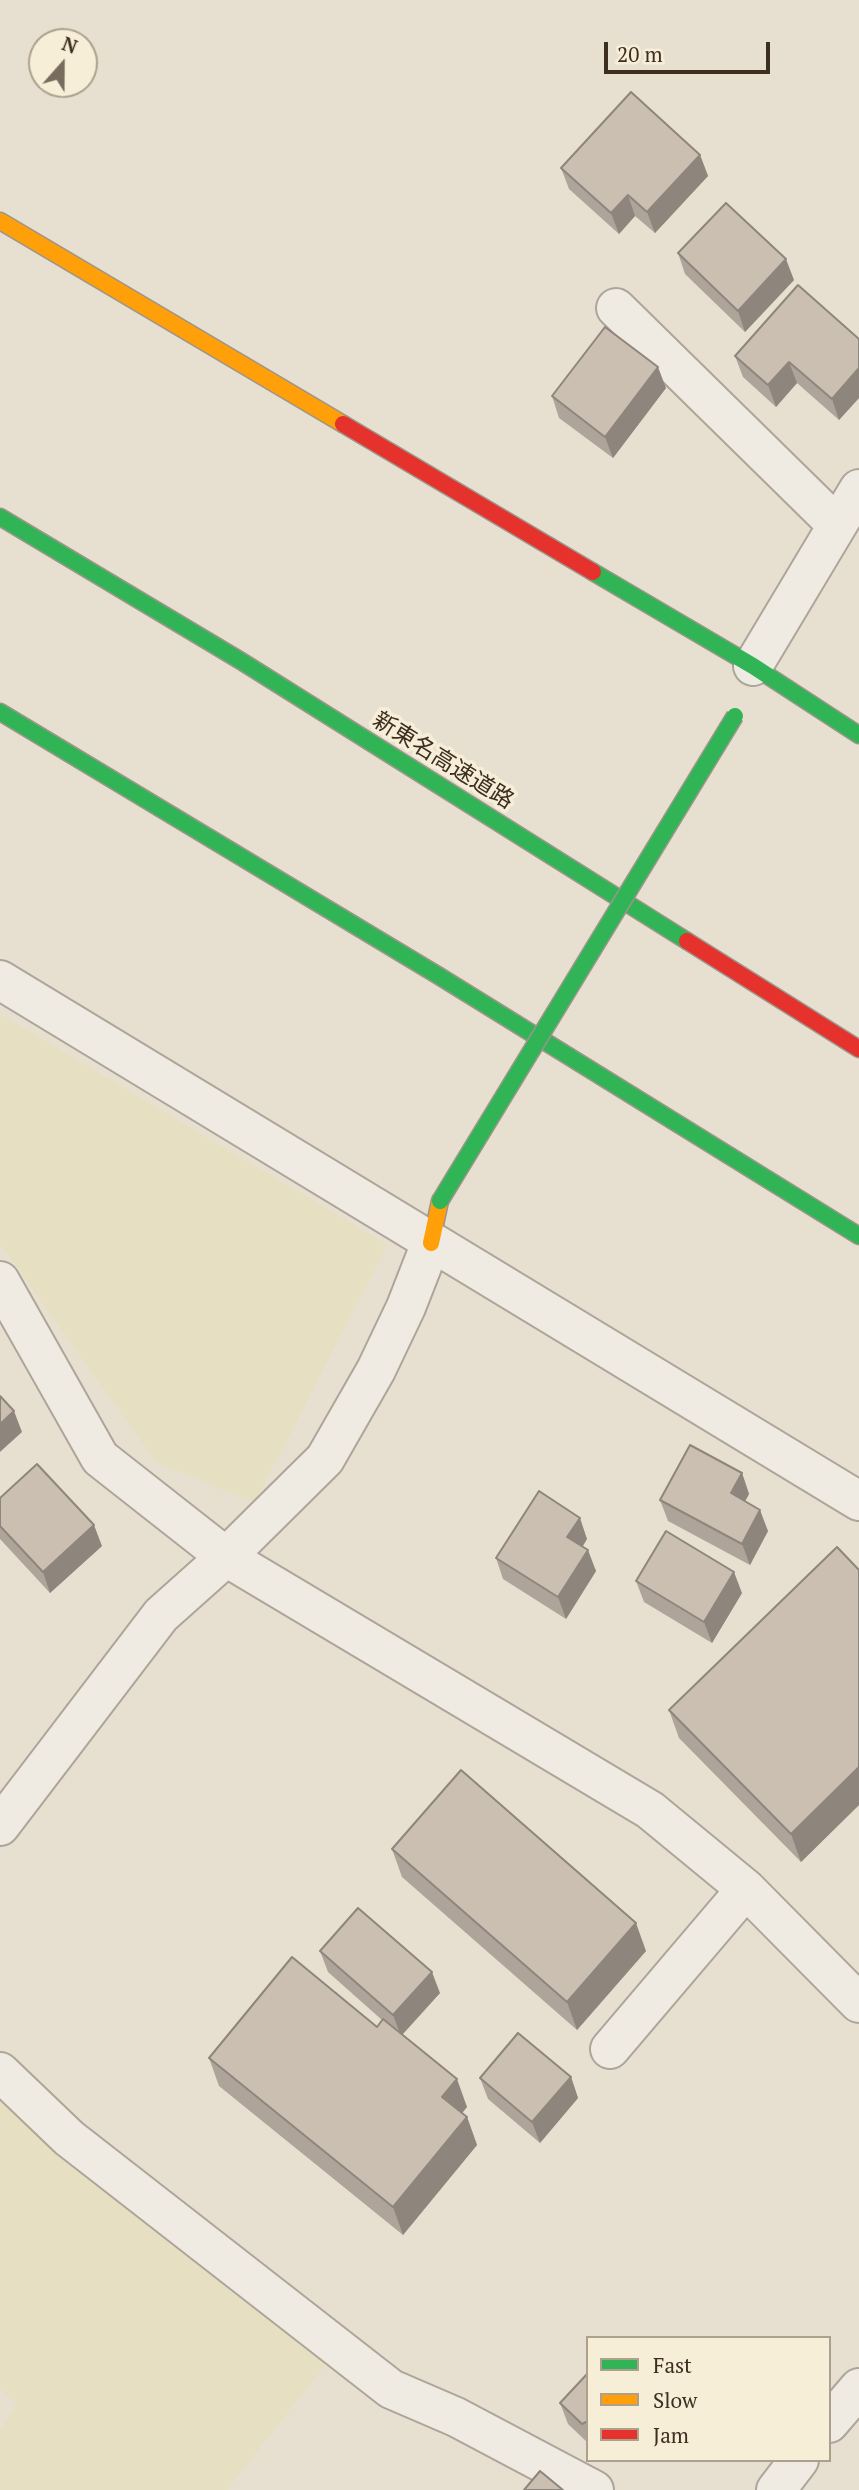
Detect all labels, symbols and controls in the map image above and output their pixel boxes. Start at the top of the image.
north arrow [28,28,98,98]
scale bar [607,28,773,72]
text: N [59,31,81,59]
text: 20 m [617,40,663,68]
street label: 新東名高速道路 [367,707,519,815]
legend [586,2336,831,2462]
text: Fast [653,2351,692,2379]
text: Slow [653,2386,697,2414]
text: Jam [653,2421,689,2449]

